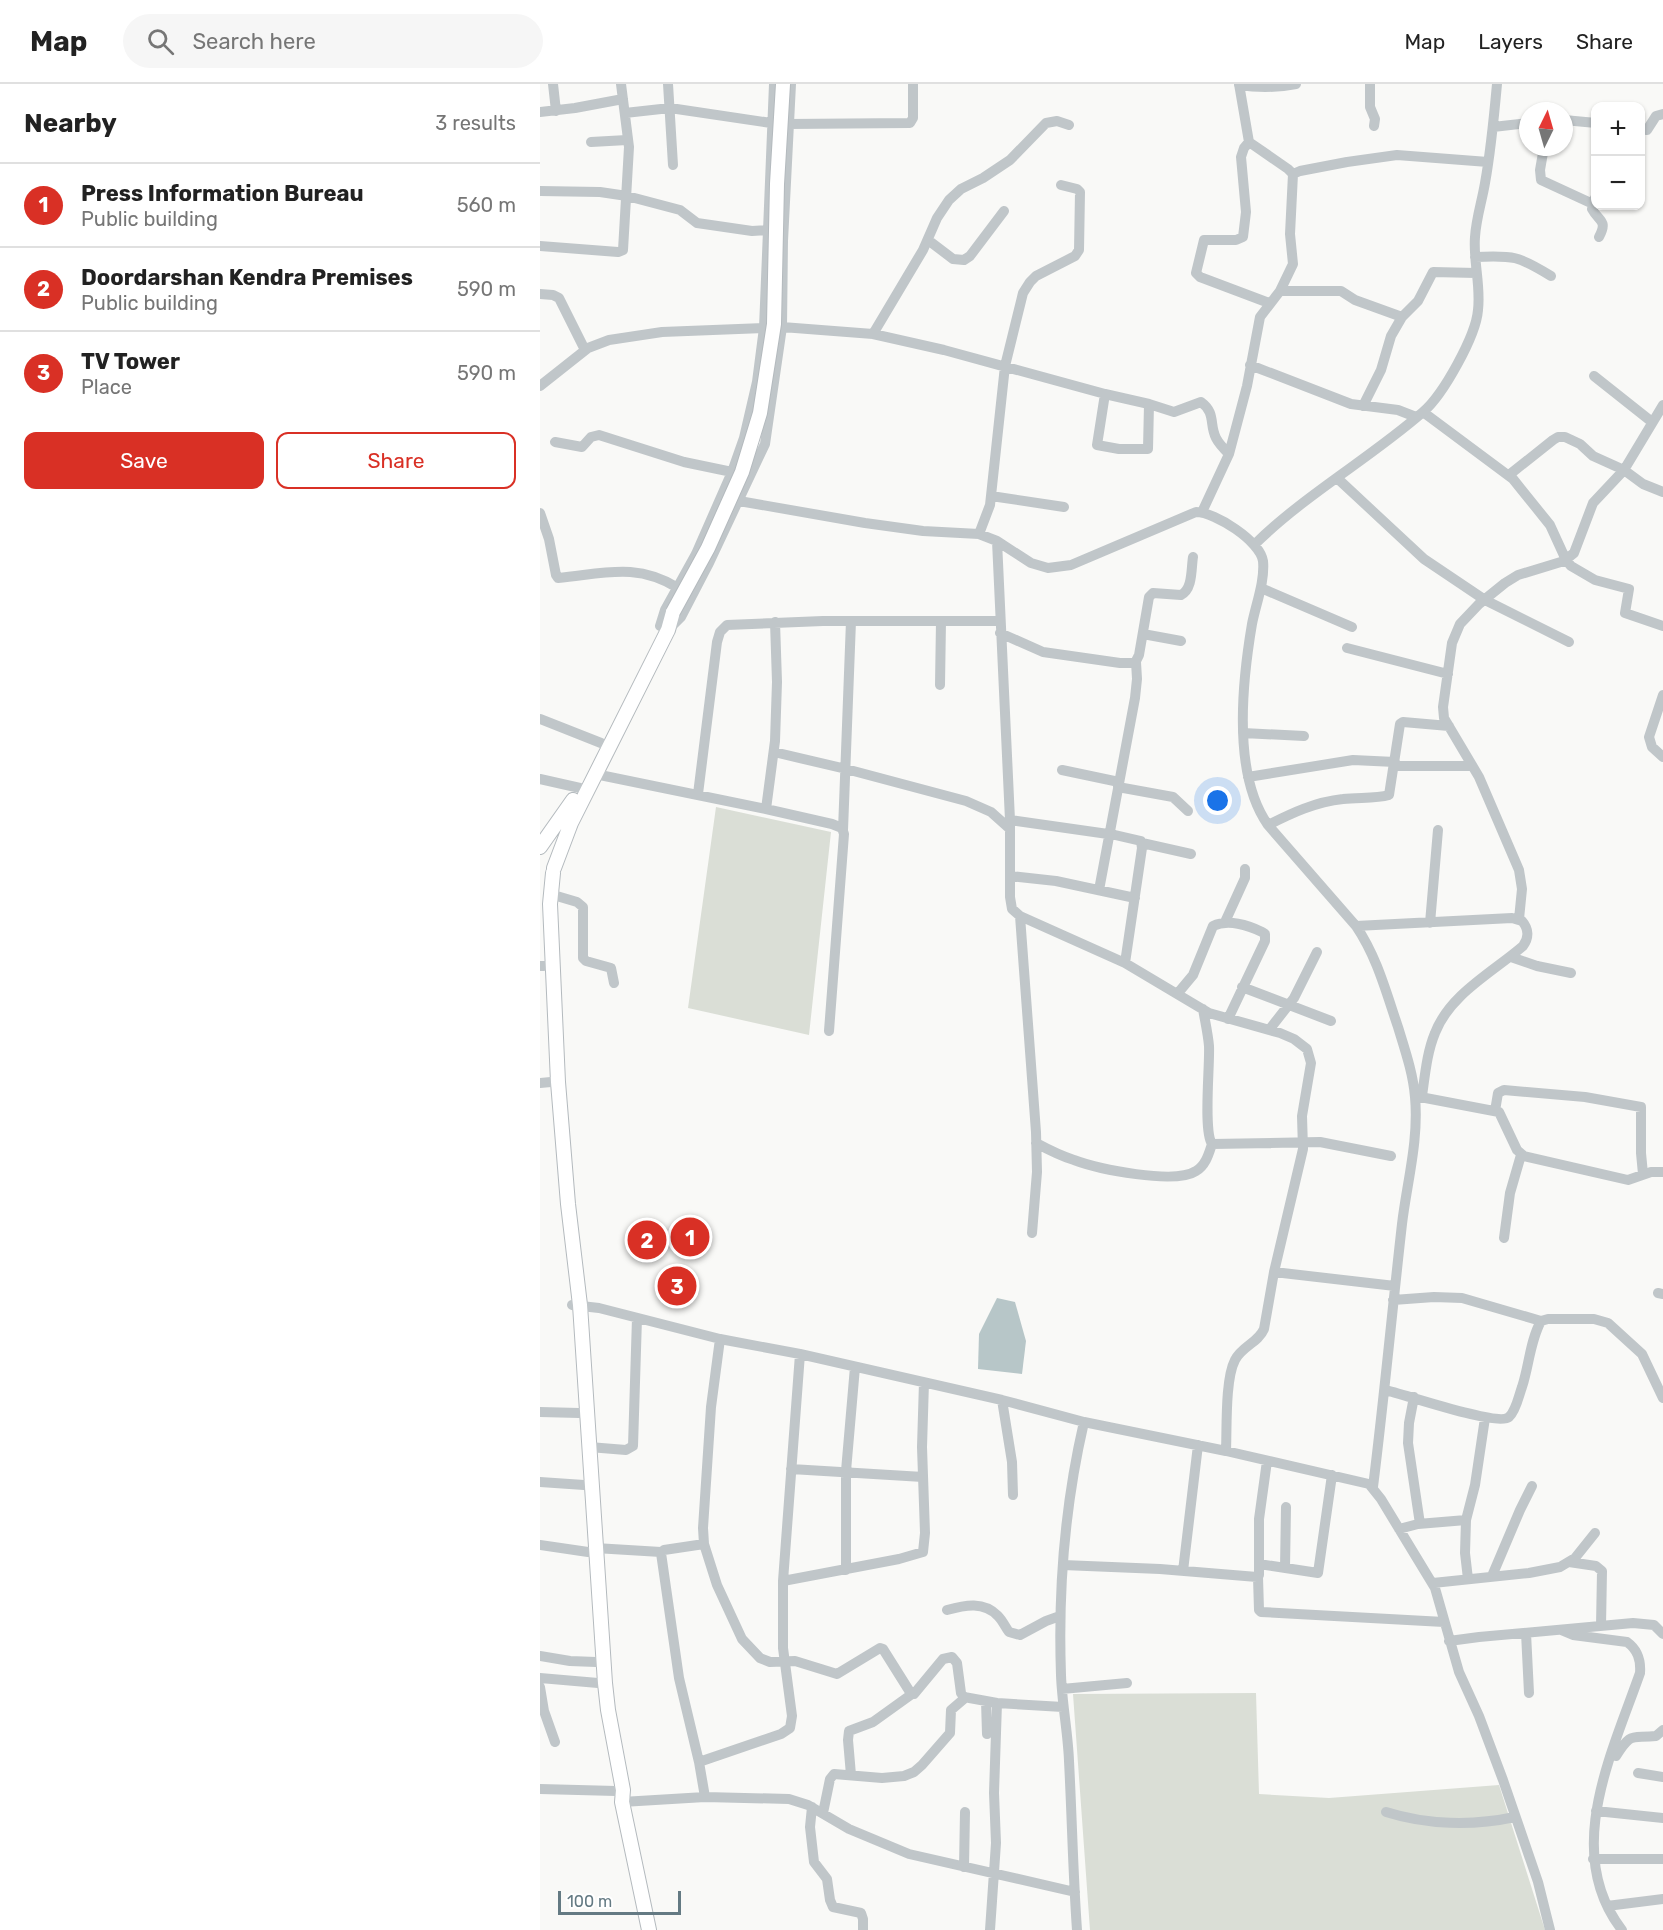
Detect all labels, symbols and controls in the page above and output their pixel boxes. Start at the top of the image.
search box [123,14,543,68]
text: Map [30,25,87,58]
icon: search [144,25,177,58]
text: Search here [192,28,316,55]
text: Map [1404,29,1445,54]
text: Layers [1478,29,1543,54]
text: Share [1576,29,1633,54]
north arrow [1519,102,1573,156]
map controls [1591,102,1645,210]
button: + [1591,102,1645,156]
text: Nearby [24,108,117,139]
text: 3 results [435,111,516,135]
button: − [1591,156,1645,210]
text: Press Information Bureau [81,180,364,207]
text: 1 [39,193,48,217]
text: 560 m [457,193,516,217]
text: Public building [81,207,218,231]
text: Doordarshan Kendra Premises [81,264,413,291]
text: 2 [37,277,50,301]
text: 590 m [457,277,516,301]
text: Public building [81,291,218,315]
text: TV Tower [81,348,180,375]
text: 3 [37,361,50,385]
text: 590 m [457,361,516,385]
text: Place [81,375,132,399]
button: Save [24,432,264,489]
button: Share [276,432,516,489]
your location [1203,786,1232,815]
pin: 1 [670,1214,710,1260]
pin: 2 [628,1218,666,1262]
pin: 3 [658,1264,696,1308]
scale bar [558,1888,681,1916]
text: 100 m [567,1892,612,1911]

